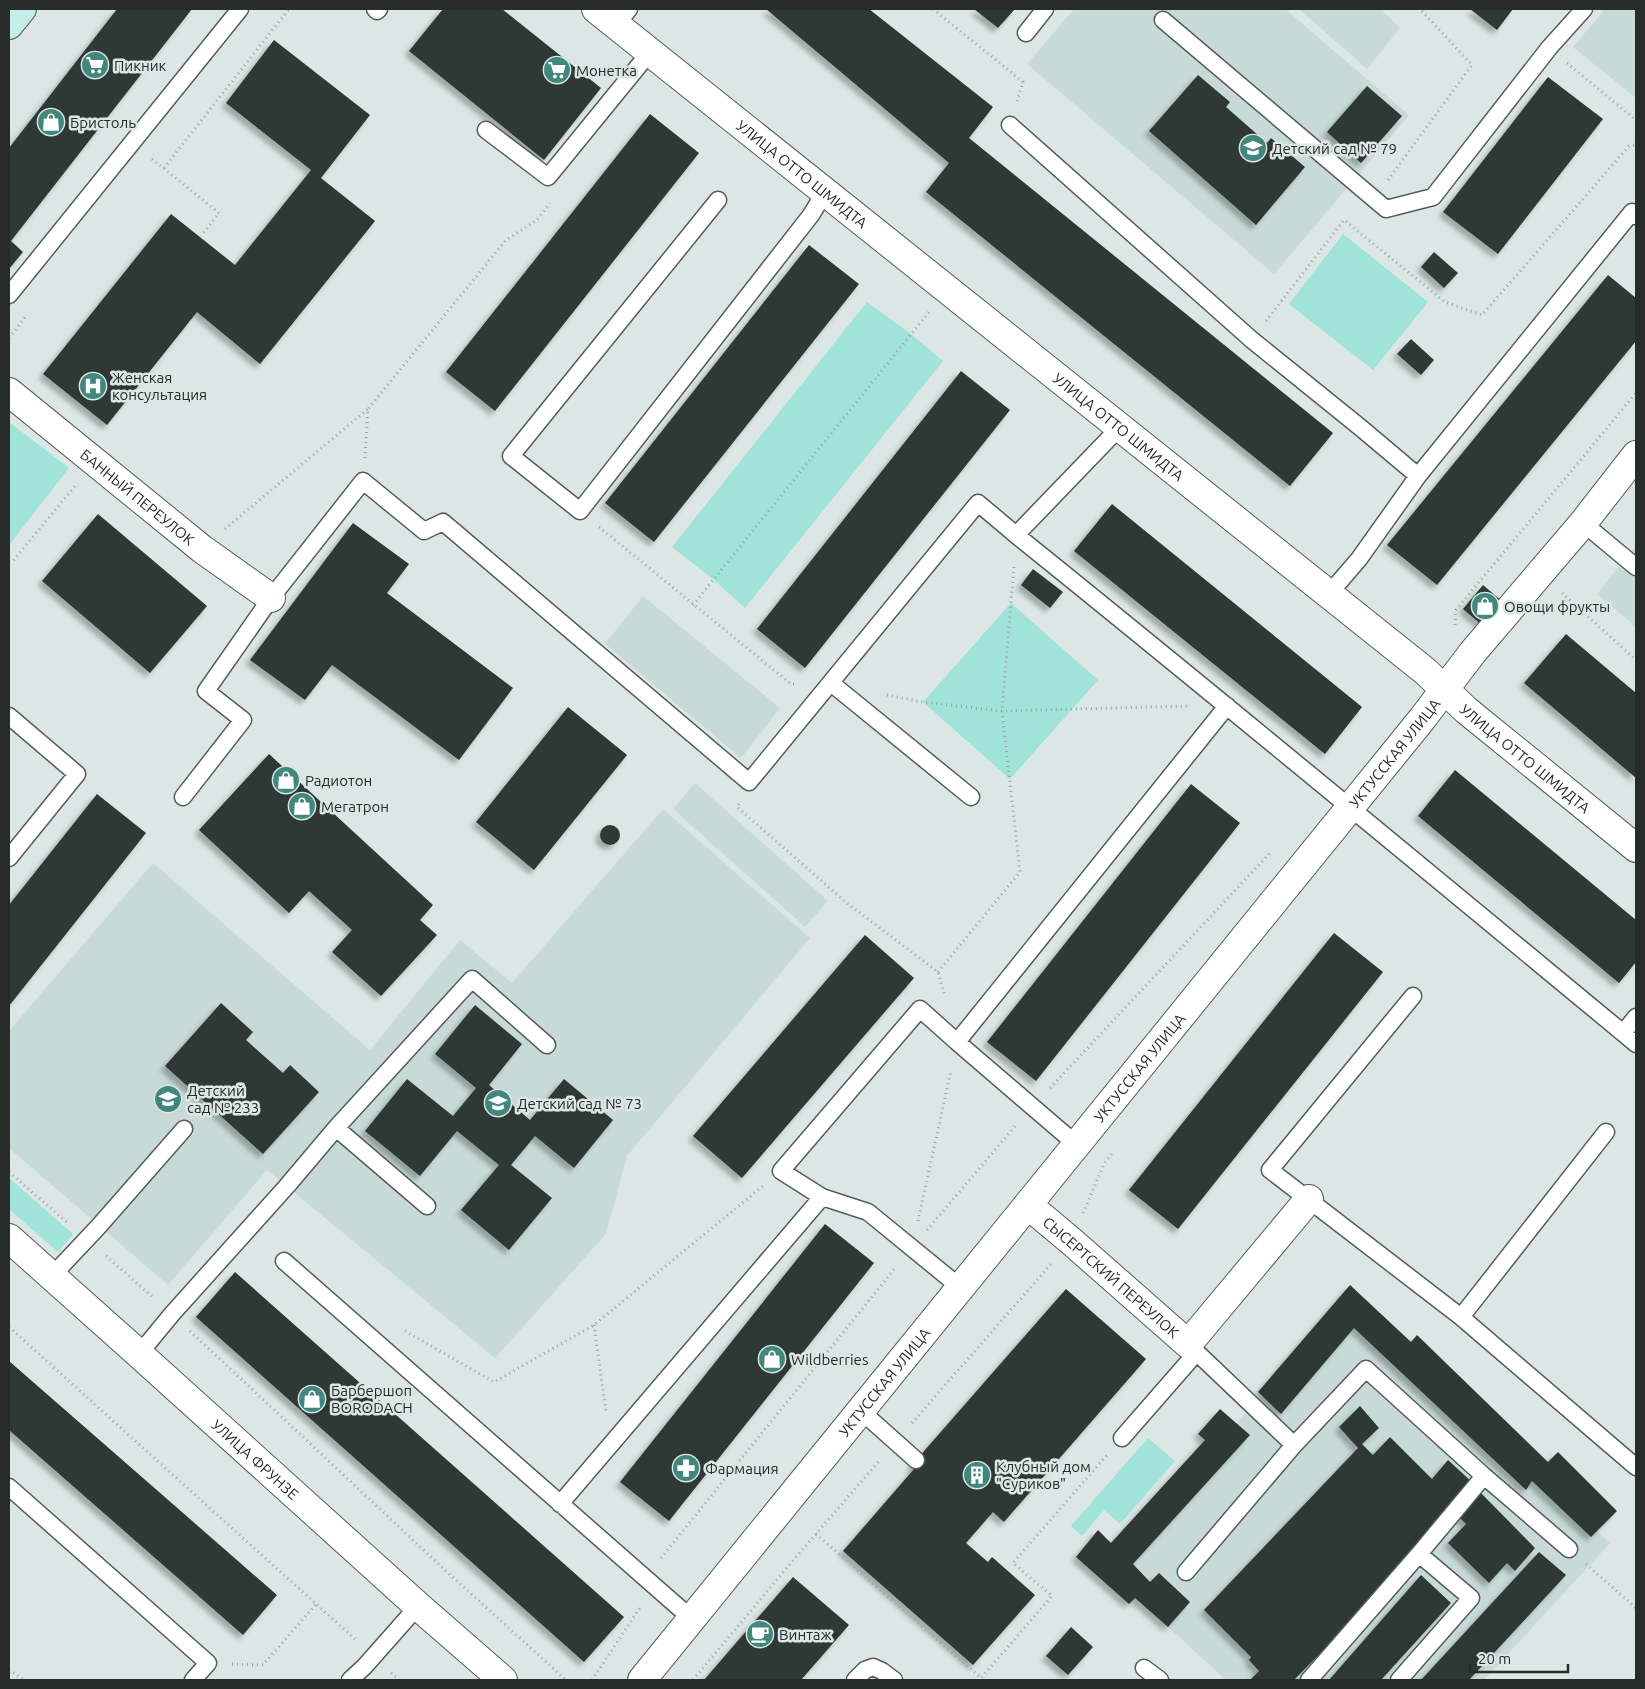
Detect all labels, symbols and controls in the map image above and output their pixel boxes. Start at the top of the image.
supermarket icon: Пикник [80,50,110,80]
supermarket icon: Монетка [542,55,572,85]
place label: Пикник [114,57,167,74]
place label: Монетка [576,62,637,79]
shop icon: Бристоль [36,107,66,137]
place label: Бристоль [70,114,136,131]
street label: УЛИЦА ОТТО ШМИДТА [734,116,871,231]
school or university icon: Детский сад № 79 [1238,133,1268,163]
place label: Детский сад № 79 [1272,140,1397,157]
place label: Женская консультация [112,369,207,403]
street label: УЛИЦА ОТТО ШМИДТА [1050,369,1188,484]
hospital icon: Женская консультация [78,371,108,401]
street label: БАННЫЙ ПЕРЕУЛОК [77,445,198,548]
shop icon: Овощи фрукты [1470,591,1500,621]
place label: Овощи фрукты [1504,598,1610,615]
street label: УКТУССКАЯ УЛИЦА [1345,695,1443,811]
street label: УЛИЦА ОТТО ШМИДТА [1457,701,1594,816]
shop icon: Радиотон [271,765,301,795]
place label: Радиотон [305,772,372,789]
shop icon: Мегатрон [287,791,317,821]
place label: Мегатрон [321,798,389,815]
street label: УКТУССКАЯ УЛИЦА [1090,1009,1188,1125]
place label: Детский сад № 233 [187,1082,259,1116]
school or university icon: Детский сад № 233 [153,1084,183,1114]
school or university icon: Детский сад № 73 [483,1088,513,1118]
place label: Детский сад № 73 [517,1095,642,1112]
street label: СЫСЕРТСКИЙ ПЕРЕУЛОК [1040,1213,1183,1341]
street label: УКТУССКАЯ УЛИЦА [835,1324,933,1440]
shop icon: Wildberries [757,1344,787,1374]
place label: Wildberries [791,1351,868,1368]
place label: Барбершоп BORODACH [331,1382,413,1416]
shop icon: Барбершоп BORODACH [297,1384,327,1414]
street label: УЛИЦА ФРУНЗЕ [209,1416,302,1502]
pharmacy icon: Фармация [671,1453,701,1483]
place label: Клубный дом "Суриков" [996,1458,1091,1492]
place label: Фармация [705,1460,779,1477]
building icon: Клубный дом "Суриков" [962,1460,992,1490]
cafe icon: Винтаж [745,1619,775,1649]
place label: Винтаж [779,1626,832,1643]
scale bar [1470,1642,1568,1674]
text: 20 m [1478,1650,1511,1667]

